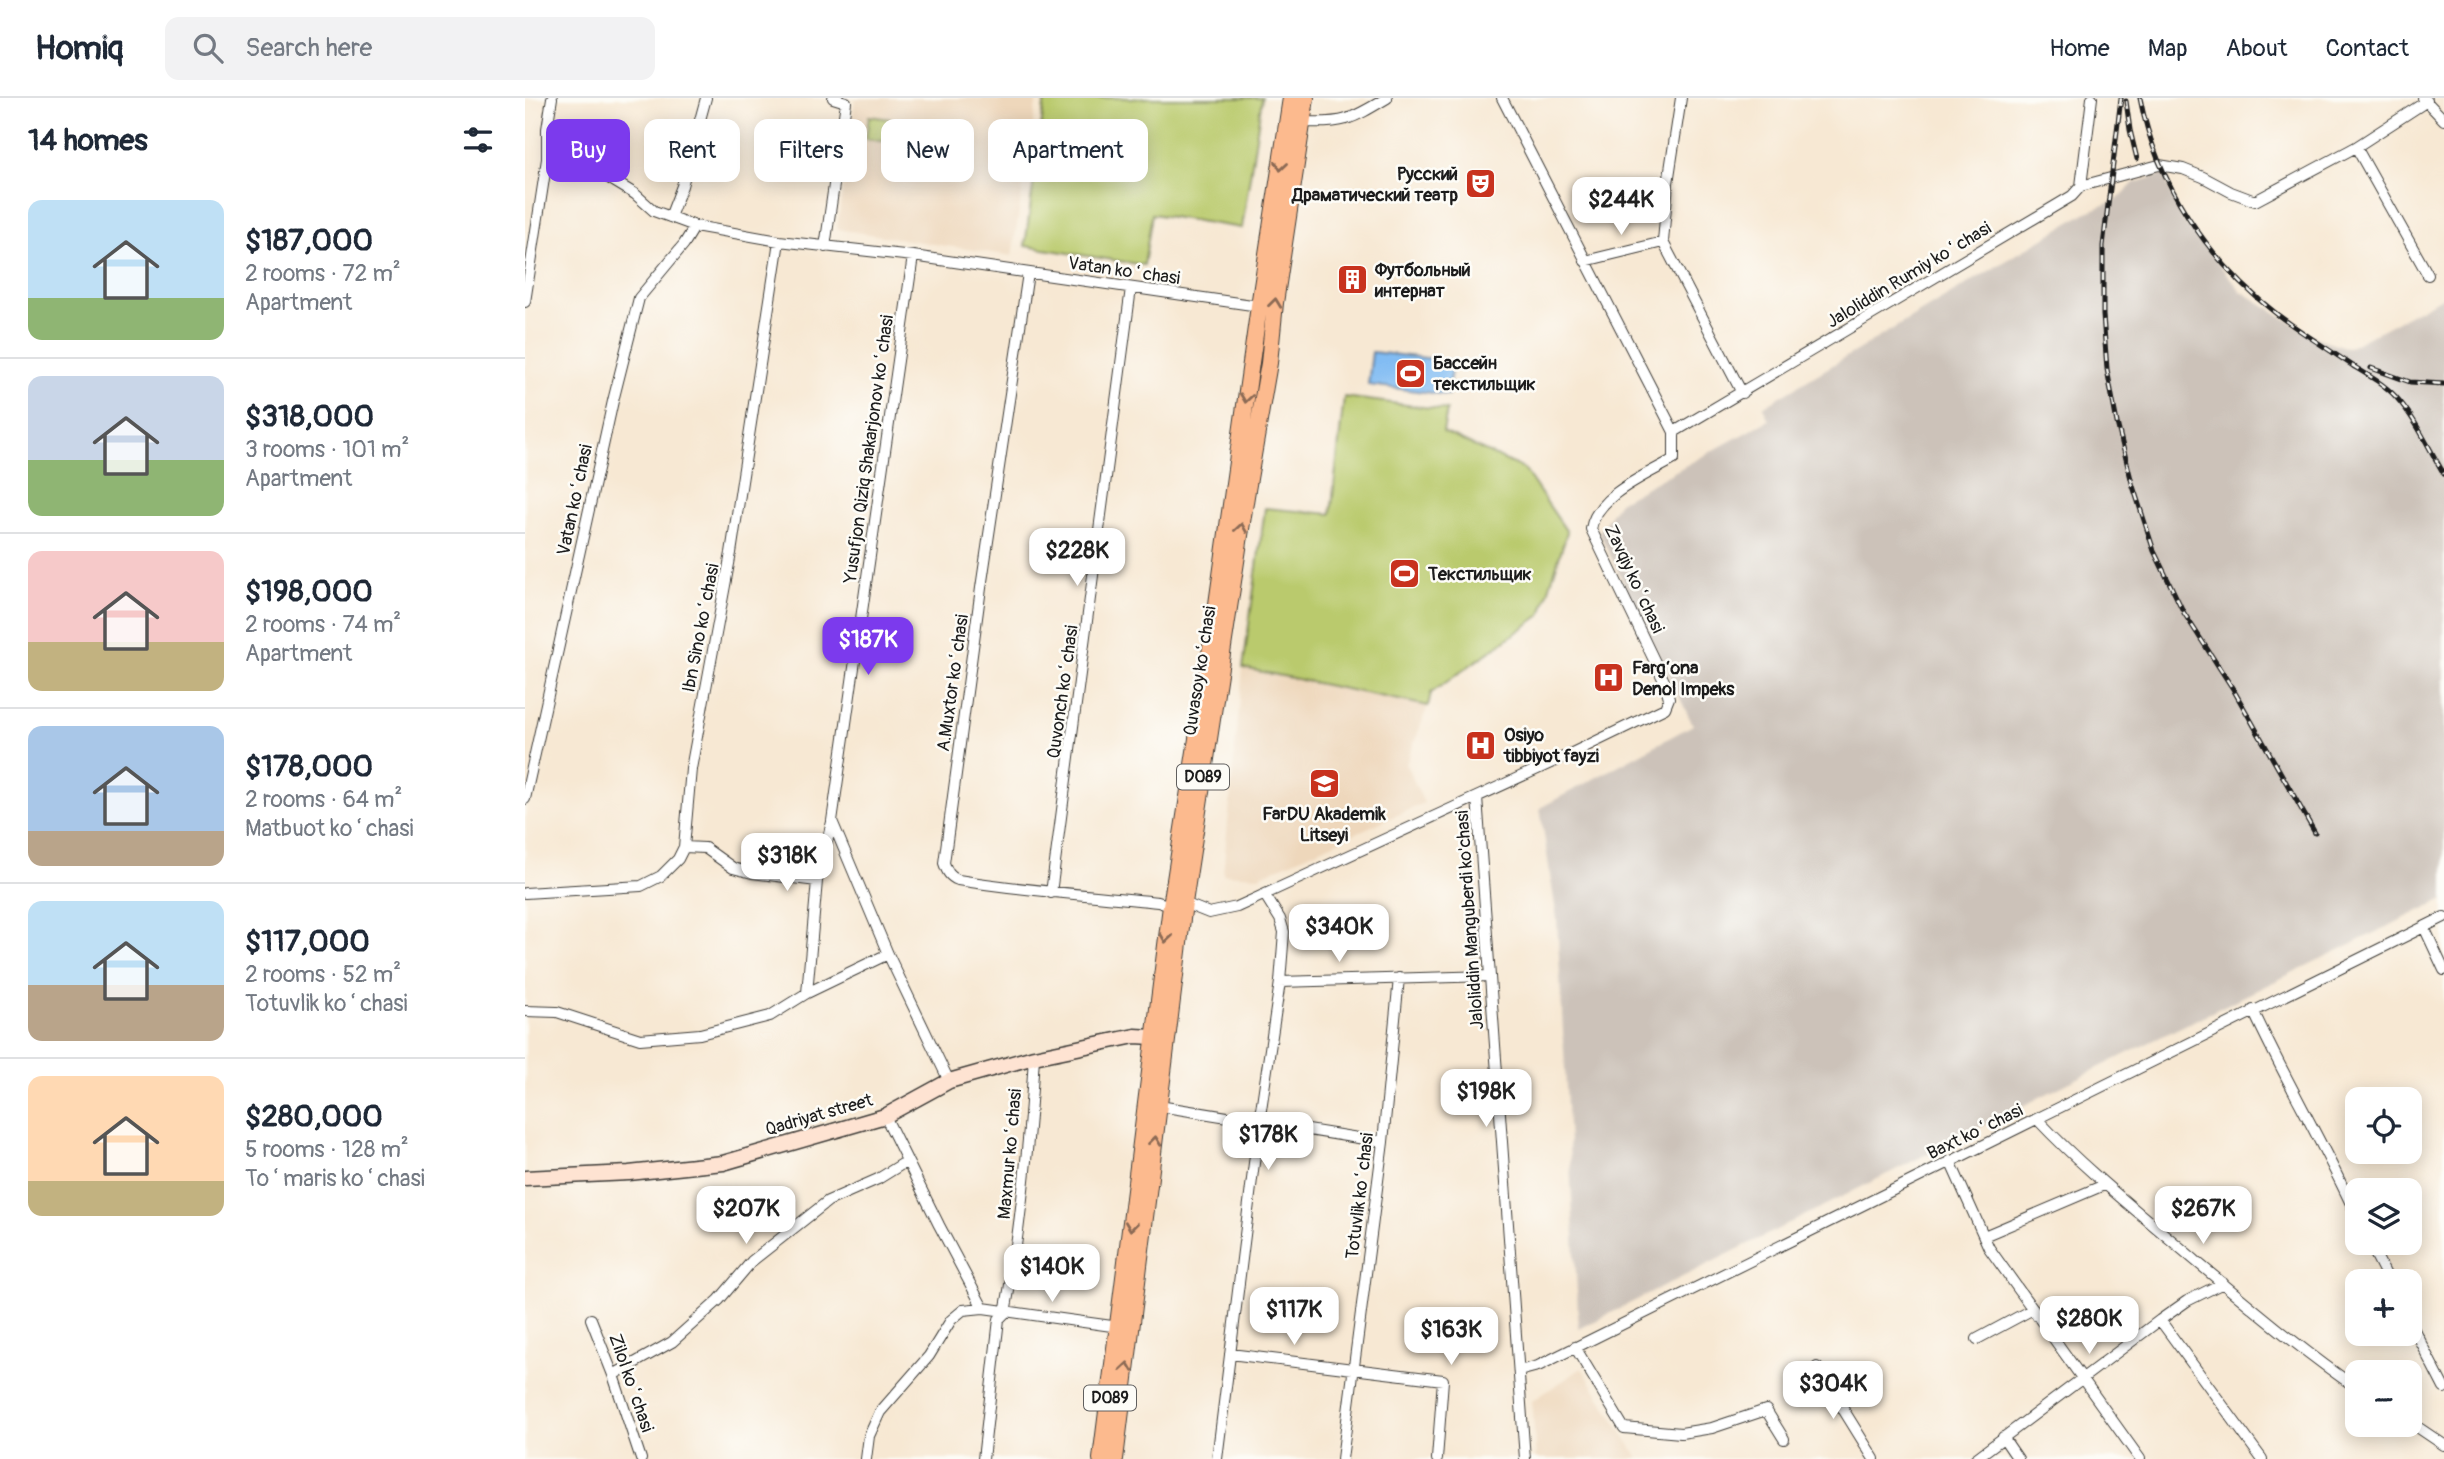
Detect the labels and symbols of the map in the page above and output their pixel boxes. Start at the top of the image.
one-way arrow [1273,160,1288,171]
place label: Русский Драматический театр [1291,163,1459,207]
theatre icon: Русский Драматический театр [1464,167,1498,201]
pin: $244K [1572,178,1670,237]
street label: Jaloliddin Rumiy koʻchasi [1822,217,1996,333]
street label: Vatan koʻchasi [1066,252,1182,290]
place label: Футбольный интернат [1374,259,1471,303]
building icon: Футбольный интернат [1335,263,1369,297]
one-way arrow [1267,297,1282,309]
street label: Yusufjon Qiziq Shakarjonov koʻchasi [839,313,899,586]
place label: Бассейн текстильщик [1433,352,1536,396]
sports icon: Бассейн текстильщик [1393,356,1427,390]
one-way arrow [1238,392,1253,404]
street label: Vatan koʻchasi [552,442,598,558]
street label: Zavqiy koʻchasi [1599,521,1669,637]
one-way arrow [1233,522,1248,534]
pin: $228K [1028,528,1126,588]
sports icon: Текстильщик [1388,557,1422,591]
street label: Ibn Sino koʻchasi [677,562,725,694]
place label: Текстильщик [1427,563,1532,586]
street label: Quvasoy koʻchasi [1178,604,1222,738]
street label: A.Muxtor koʻchasi [932,613,974,753]
pin: $187K [819,618,917,677]
street label: Quvonch koʻchasi [1042,624,1084,760]
place label: Farg‘ona Denol Impeks [1632,657,1735,701]
hospital icon: Farg‘ona Denol Impeks [1592,661,1626,695]
place label: Osiyo tibbiyot fayzi [1503,724,1599,768]
hospital icon: Osiyo tibbiyot fayzi [1464,728,1498,762]
road number: D089 [1177,764,1229,790]
school or university icon: FarDU Akademik Litseyi [1307,767,1341,801]
place label: FarDU Akademik Litseyi [1262,803,1386,847]
street label: Jaloliddin Manguberdi ko'chasi [1451,809,1489,1031]
pin: $318K [738,834,836,893]
pin: $340K [1290,904,1388,964]
one-way arrow [1159,932,1174,944]
pin: $198K [1437,1070,1535,1129]
street label: Qadriyat street [763,1088,876,1141]
street label: Maxmur koʻchasi [993,1088,1027,1220]
street label: Baxt koʻchasi [1923,1099,2027,1165]
pin: $178K [1219,1112,1317,1172]
street label: Totuvlik koʻchasi [1341,1131,1379,1261]
one-way arrow [1147,1135,1162,1147]
pin: $207K [697,1186,795,1246]
pin: $267K [2154,1186,2252,1246]
one-way arrow [1123,1221,1138,1232]
pin: $140K [1003,1244,1101,1304]
pin: $117K [1245,1288,1343,1347]
pin: $280K [2040,1296,2138,1356]
pin: $163K [1402,1308,1500,1367]
street label: Zilol koʻchasi [603,1331,659,1435]
one-way arrow [1120,1361,1135,1373]
pin: $304K [1784,1362,1882,1421]
road number: D089 [1084,1386,1136,1410]

